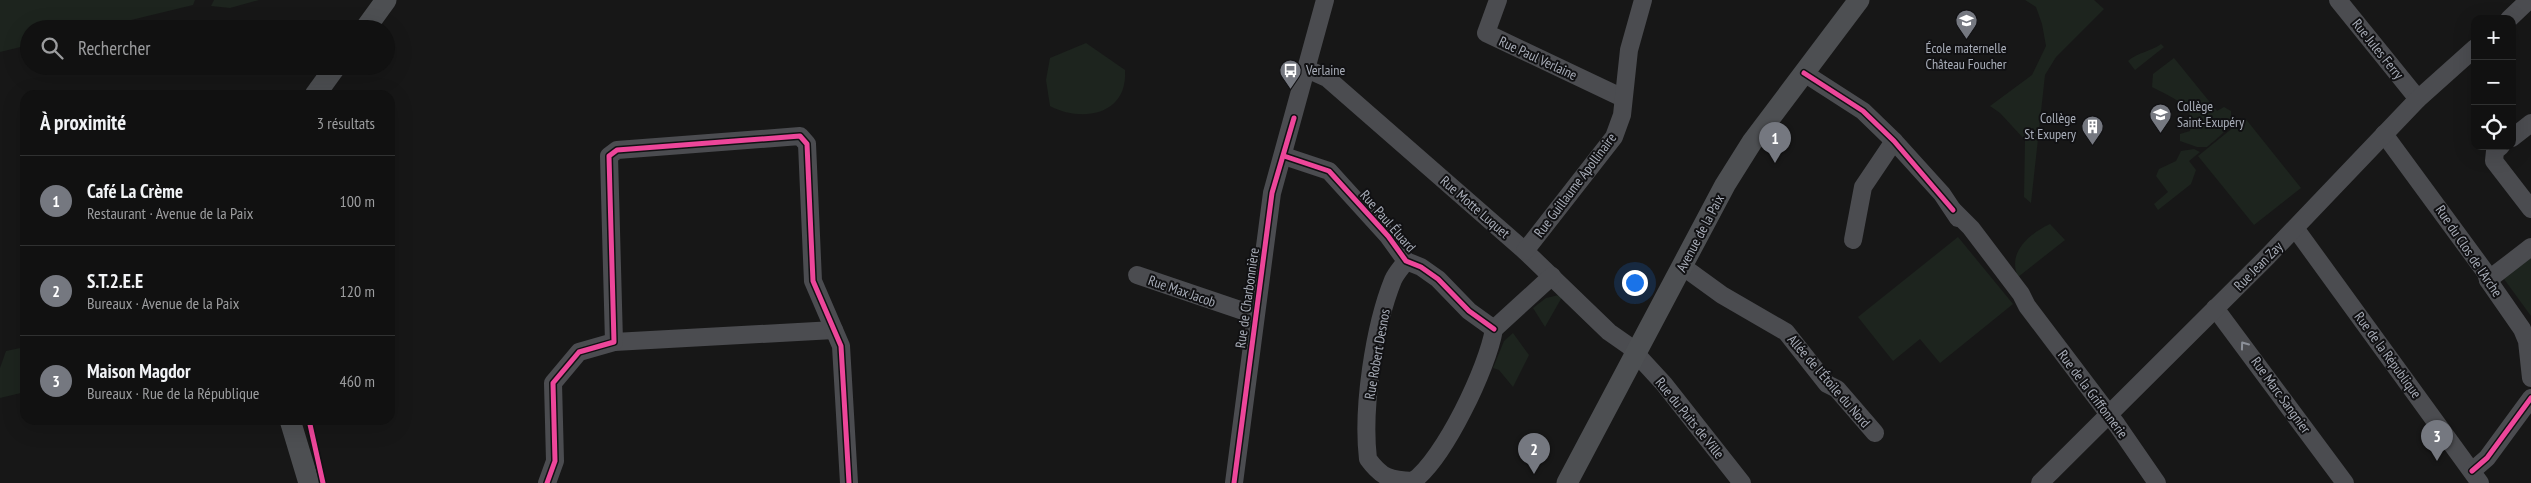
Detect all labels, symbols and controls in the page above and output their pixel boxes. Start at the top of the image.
school or university icon: École maternelle Château Foucher [1954,8,1978,39]
street label: Rue Jules Ferry [2348,15,2408,83]
map controls [2471,15,2516,150]
button: + [2471,15,2516,60]
search box [20,20,395,75]
street label: Rue Paul Verlaine [1496,32,1580,84]
icon: search [38,34,66,62]
text: Rechercher [78,36,150,60]
place label: École maternelle Château Foucher [1925,39,2007,73]
bus stop icon: Verlaine [1278,58,1302,89]
button: − [2471,60,2516,105]
place label: Verlaine [1305,61,1345,79]
place label: Collège Saint-Exupéry [2177,97,2245,131]
school or university icon: Collège Saint-Exupéry [2149,102,2173,133]
button: locate [2471,105,2516,150]
text: À proximité [40,109,126,136]
place label: Collège St Exupery [2024,109,2077,143]
text: 3 résultats [317,113,375,133]
building icon: Collège St Exupery [2080,114,2104,145]
pin: 1 [1759,122,1791,163]
street label: Rue Guillaume Apollinaire [1530,129,1620,241]
street label: Rue Motte Luquet [1437,172,1514,242]
text: Café La Crème [87,179,183,203]
street label: Rue Paul Éluard [1356,186,1420,256]
text: 1 [52,191,60,211]
text: 100 m [340,191,375,211]
street label: Avenue de la Paix [1672,191,1728,275]
street label: Rue du Clos de l'Arche [2432,202,2506,300]
text: Restaurant · Avenue de la Paix [87,203,253,223]
street label: Rue Jean Zay [2230,237,2287,294]
street label: Rue de Charbonnière [1231,246,1263,349]
text: S.T.2.E.E [87,269,143,293]
your location [1622,270,1648,296]
street label: Rue Max Jacob [1146,271,1218,311]
text: 2 [52,281,60,301]
text: 120 m [340,281,375,301]
text: Bureaux · Avenue de la Paix [87,293,239,313]
street label: Rue Robert Desnos [1360,307,1394,401]
street label: Rue de la République [2351,308,2426,402]
street label: Allée de l'Étoile du Nord [1784,331,1874,431]
one-way arrow [2241,341,2250,351]
street label: Rue de la Griffonnerie [2054,346,2132,442]
street label: Rue Marc Sangnier [2247,353,2315,437]
text: Maison Magdor [87,359,191,383]
text: 3 [52,371,60,391]
text: 460 m [340,371,375,391]
street label: Rue du Puits de Ville [1652,374,1728,463]
text: Bureaux · Rue de la République [87,383,259,403]
pin: 3 [2421,420,2453,461]
pin: 2 [1518,433,1550,474]

